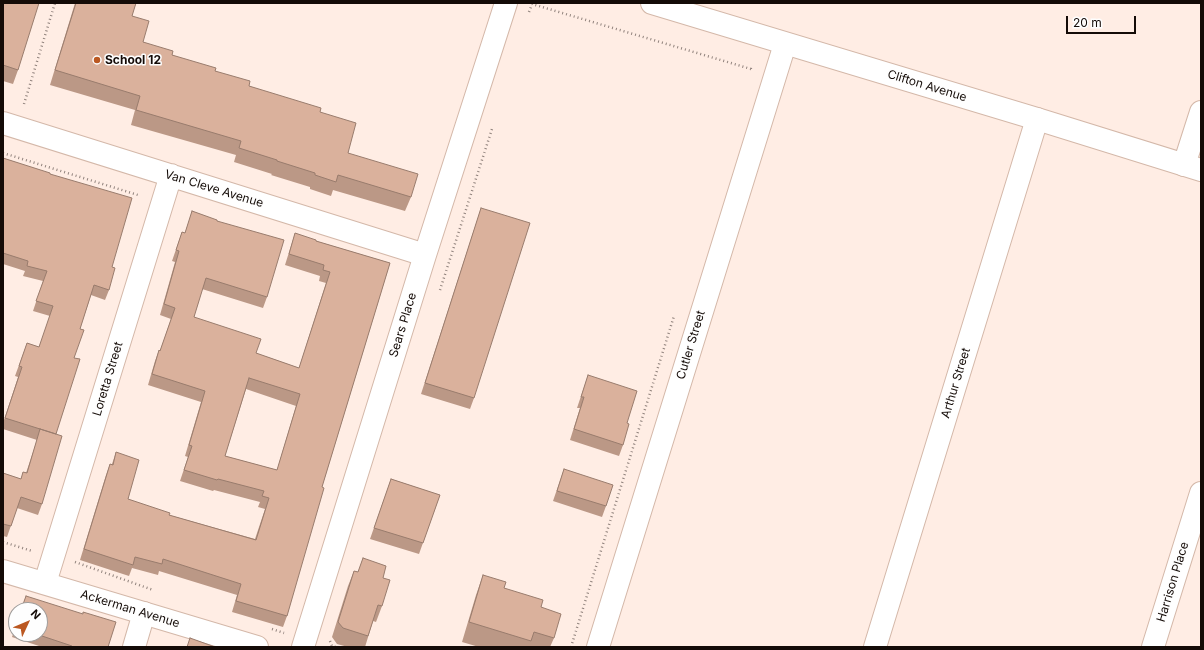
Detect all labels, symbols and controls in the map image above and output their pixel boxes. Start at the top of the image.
scale bar [1068,8,1138,34]
text: 20 m [1073,15,1102,30]
place label: School 12 [105,53,161,67]
marker: School 12 [92,55,102,65]
street label: Clifton Avenue [886,67,968,105]
street label: Van Cleve Avenue [163,167,265,211]
street label: Sears Place [386,291,420,359]
street label: Cutler Street [674,309,708,381]
street label: Loretta Street [90,340,126,418]
street label: Arthur Street [938,346,974,420]
street label: Harrison Place [1154,540,1192,624]
street label: Ackerman Avenue [79,587,181,631]
north arrow [8,602,48,642]
text: N [28,606,44,622]

